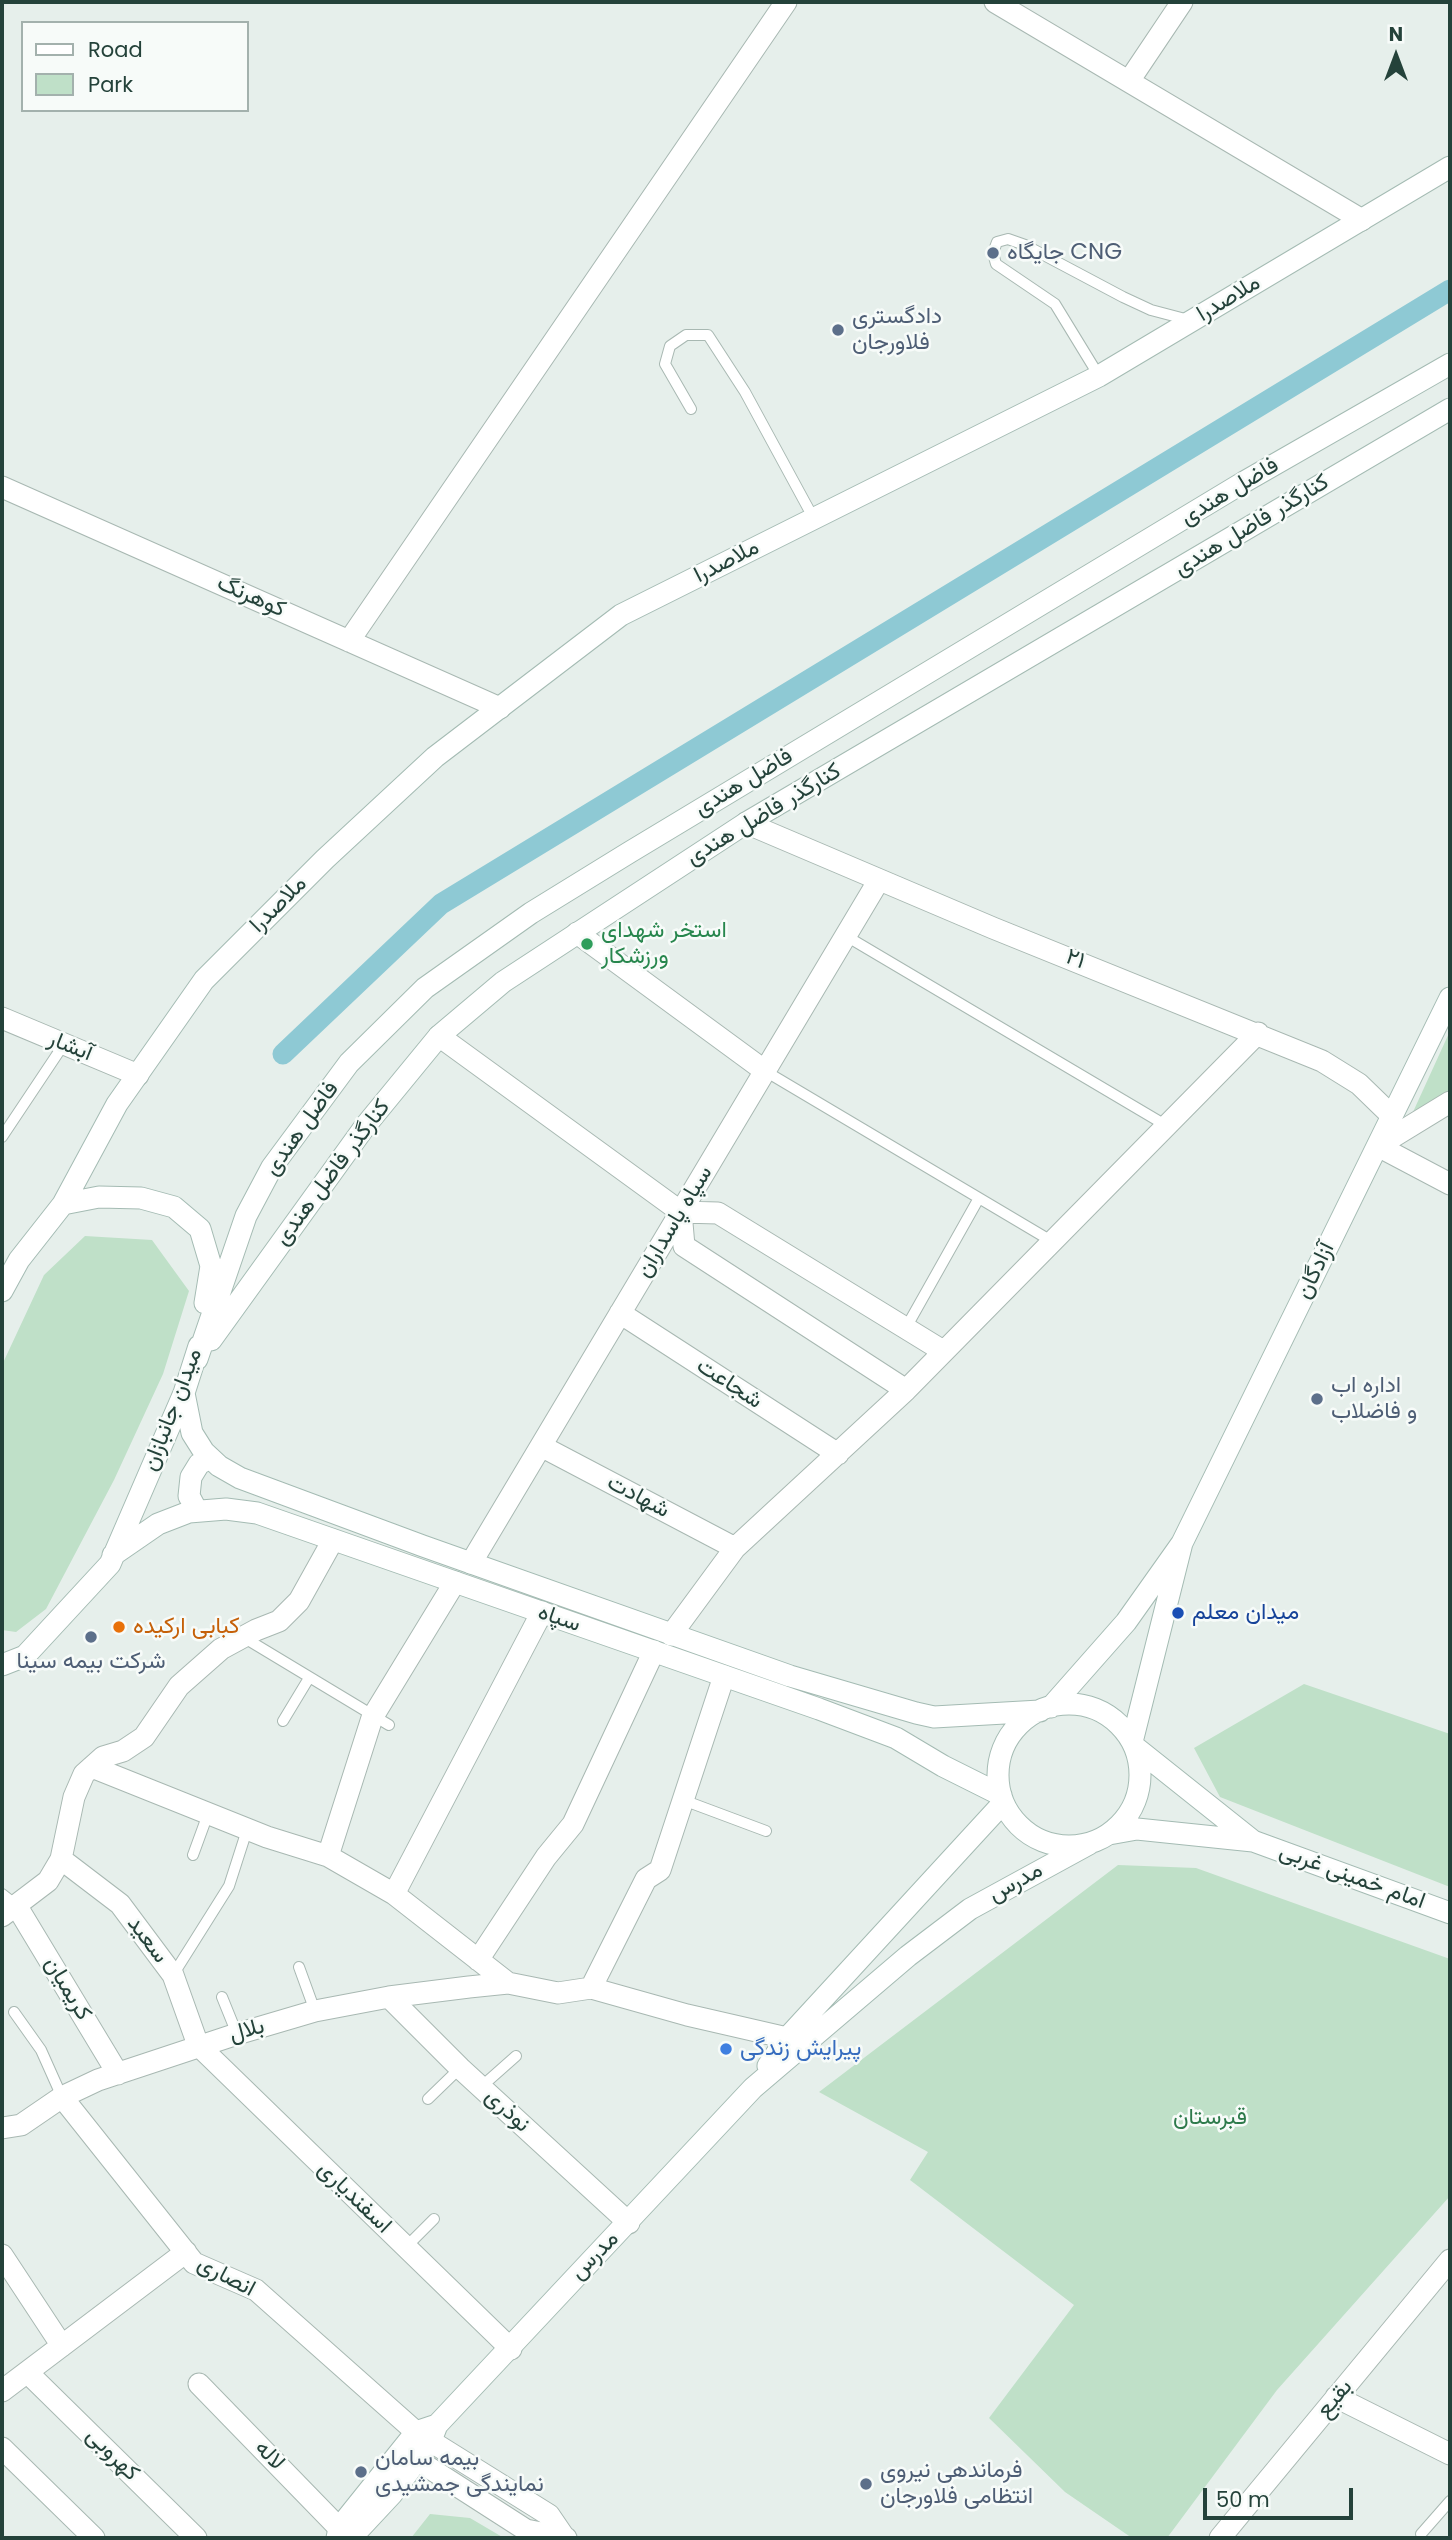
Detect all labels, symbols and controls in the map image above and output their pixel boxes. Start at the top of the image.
legend [21,21,248,112]
north arrow [1361,21,1431,91]
text: N [1389,21,1403,48]
text: Road [88,35,143,64]
text: Park [88,70,133,99]
place label: جایگاه CNG [1007,239,1122,267]
marker: جایگاه CNG [985,245,1001,261]
street label: ملاصدرا [1192,269,1266,329]
place label: دادگستری فلاورجان [852,303,942,357]
marker: دادگستری فلاورجان [830,322,846,338]
street label: فاضل هندی [1176,452,1284,532]
street label: کنارگذر فاضل هندی [1170,469,1334,583]
street label: ملاصدرا [690,534,764,590]
street label: کوهرنگ [213,570,289,624]
street label: فاضل هندی [690,743,798,823]
street label: کنارگذر فاضل هندی [682,758,846,872]
street label: ملاصدرا [245,871,313,939]
place label: استخر شهدای ورزشکار [601,917,727,971]
marker: استخر شهدای ورزشکار [579,936,595,952]
street label: ۲۱ [1061,944,1089,976]
street label: آبشار [44,1026,96,1068]
street label: فاضل هندی [259,1077,345,1181]
street label: کنارگذر فاضل هندی [269,1095,397,1251]
street label: سپاه پاسداران [631,1161,719,1283]
street label: آزادگان [1291,1238,1341,1304]
street label: میدان جانبازان [137,1345,209,1475]
street label: شجاعت [691,1352,767,1416]
place label: اداره اب و فاضلاب [1331,1372,1417,1426]
marker: اداره اب و فاضلاب [1309,1391,1325,1407]
street label: شهادت [602,1469,674,1525]
street label: سپاه [534,1599,584,1639]
place label: میدان معلم [1192,1599,1299,1627]
marker: میدان معلم [1170,1605,1186,1621]
place label: کبابی ارکیده [133,1613,240,1641]
marker: کبابی ارکیده [111,1619,127,1635]
marker: شرکت بیمه سینا [83,1629,99,1645]
place label: شرکت بیمه سینا [16,1648,166,1676]
street label: امام خمینی غربی [1275,1838,1429,1916]
street label: مدرس [984,1857,1048,1909]
street label: سعید [120,1911,174,1969]
street label: کریمیان [37,1952,97,2026]
street label: بلال [226,2013,268,2049]
place label: پیرایش زندگی [740,2035,861,2063]
marker: پیرایش زندگی [718,2041,734,2057]
street label: نوذری [479,2083,535,2139]
park label: قبرستان [1173,2104,1247,2132]
street label: اسفندیاری [311,2156,397,2240]
street label: مدرس [565,2226,625,2286]
street label: انصاری [192,2250,260,2304]
street label: بقیع [1311,2374,1359,2424]
street label: کهروبی [80,2423,144,2487]
street label: لاله [248,2435,290,2477]
place label: بیمه سامان نمایندگی جمشیدی [375,2445,544,2499]
place label: فرماندهی نیروی انتظامی فلاورجان [880,2457,1033,2511]
marker: بیمه سامان نمایندگی جمشیدی [353,2464,369,2480]
scale bar [1207,2474,1358,2518]
marker: فرماندهی نیروی انتظامی فلاورجان [858,2476,874,2492]
text: 50 m [1216,2485,1270,2514]

